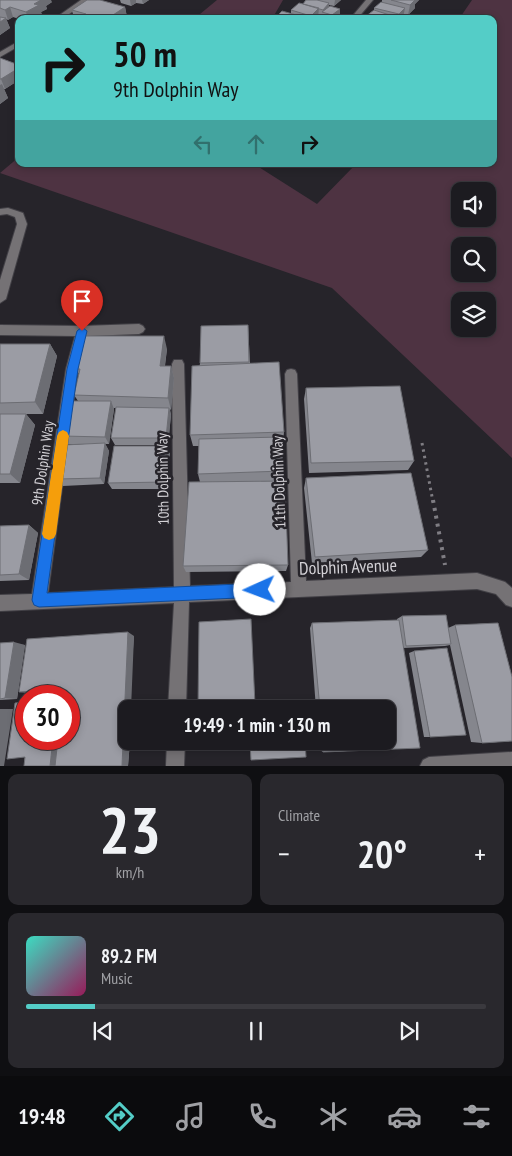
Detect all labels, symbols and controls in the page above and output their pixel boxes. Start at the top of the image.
text: 50 m [113,31,177,77]
icon: right [30,35,95,100]
text: 9th Dolphin Way [113,75,239,103]
icon: left [189,130,217,158]
icon: ahead [242,130,270,158]
icon: right [295,130,323,158]
map controls [451,182,496,337]
button: sound [451,182,496,227]
button: search [451,237,496,282]
pin [61,280,103,331]
icon: arrive [68,287,96,315]
button: layers [451,292,496,337]
street label: 9th Dolphin Way [27,419,58,507]
street label: 10th Dolphin Way [152,432,173,525]
street label: 11th Dolphin Way [267,435,290,529]
street label: Dolphin Avenue [299,553,397,580]
position arrow [233,563,285,615]
speed limit sign: 30 [15,685,80,750]
text: 19:49 · 1 min · 130 m [184,713,330,737]
text: 23 [99,787,161,871]
text: Climate [278,805,320,825]
text: 20° [357,829,407,878]
text: − [278,835,290,872]
text: + [474,835,486,872]
text: km/h [116,862,144,882]
text: 89.2 FM [101,944,157,968]
text: Music [101,968,133,988]
icon: previous [89,1017,117,1045]
icon: pause [242,1017,270,1045]
icon: next [395,1017,423,1045]
icon: directions [102,1099,137,1134]
icon: music [173,1099,208,1134]
icon: phone [245,1099,280,1134]
icon: climate [316,1099,351,1134]
icon: car [387,1099,422,1134]
icon: filters [459,1099,494,1134]
text: 19:48 [18,1102,66,1130]

